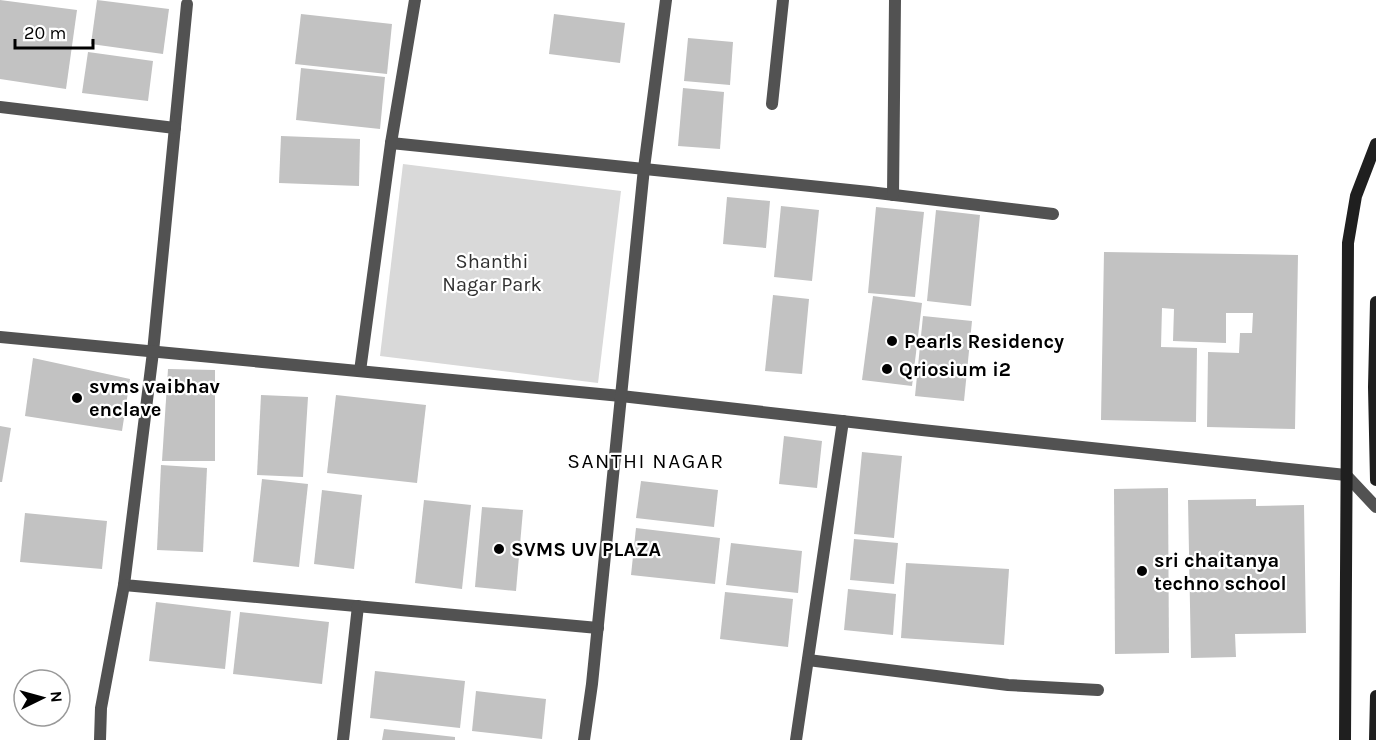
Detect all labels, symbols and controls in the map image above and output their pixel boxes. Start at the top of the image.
scale bar [15,12,93,50]
text: 20 m [24,22,66,44]
park label: Shanthi Nagar Park [442,250,542,296]
place label: Pearls Residency [904,330,1064,353]
marker: Pearls Residency [885,334,899,348]
place label: Qriosium i2 [899,358,1011,381]
marker: Qriosium i2 [880,362,894,376]
place label: svms vaibhav enclave [89,375,221,421]
marker: svms vaibhav enclave [70,391,84,405]
district label: SANTHI NAGAR [567,449,725,473]
place label: SVMS UV PLAZA [511,538,662,561]
marker: SVMS UV PLAZA [492,542,506,556]
place label: sri chaitanya techno school [1154,549,1287,595]
marker: sri chaitanya techno school [1135,564,1149,578]
north arrow [12,668,72,728]
text: N [46,690,66,703]

